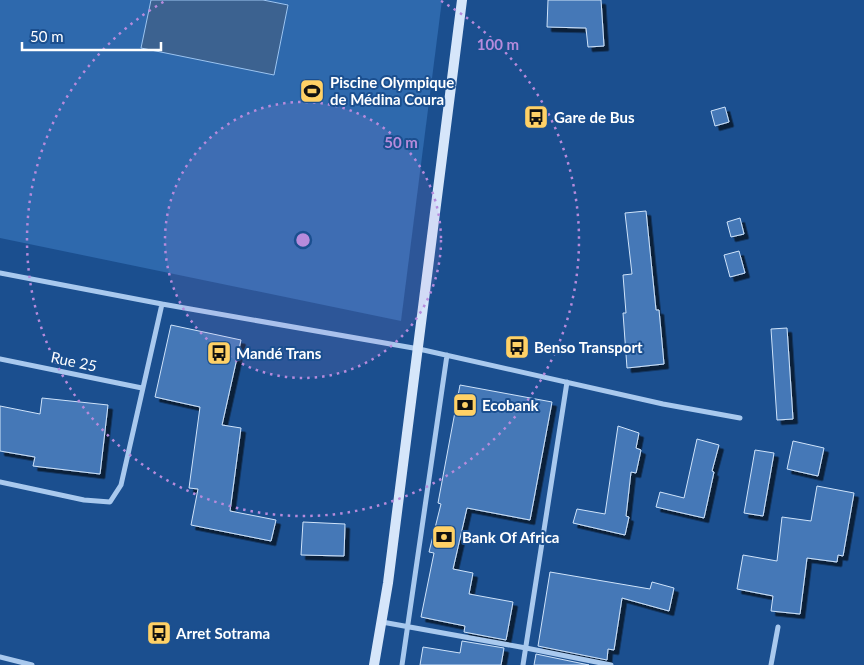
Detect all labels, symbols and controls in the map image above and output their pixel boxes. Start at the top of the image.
scale bar [22,20,161,52]
text: 50 m [30,27,64,45]
text: 100 m [477,35,519,53]
place label: Piscine Olympique de Médina Coura [330,73,454,108]
sports icon: Piscine Olympique de Médina Coura [299,78,325,104]
bus stop icon: Gare de Bus [523,104,549,130]
place label: Gare de Bus [554,108,635,126]
text: 50 m [384,133,418,151]
centre of rings [294,231,312,249]
bus stop icon: Benso Transport [504,334,530,360]
place label: Benso Transport [534,338,643,356]
bus stop icon: Mandé Trans [206,340,232,366]
place label: Mandé Trans [236,344,322,362]
street label: Rue 25 [49,347,99,375]
bank icon: Ecobank [452,392,478,418]
place label: Ecobank [482,396,540,414]
bank icon: Bank Of Africa [431,524,457,550]
place label: Bank Of Africa [462,528,559,546]
bus stop icon: Arret Sotrama [146,620,172,646]
place label: Arret Sotrama [175,624,270,642]

